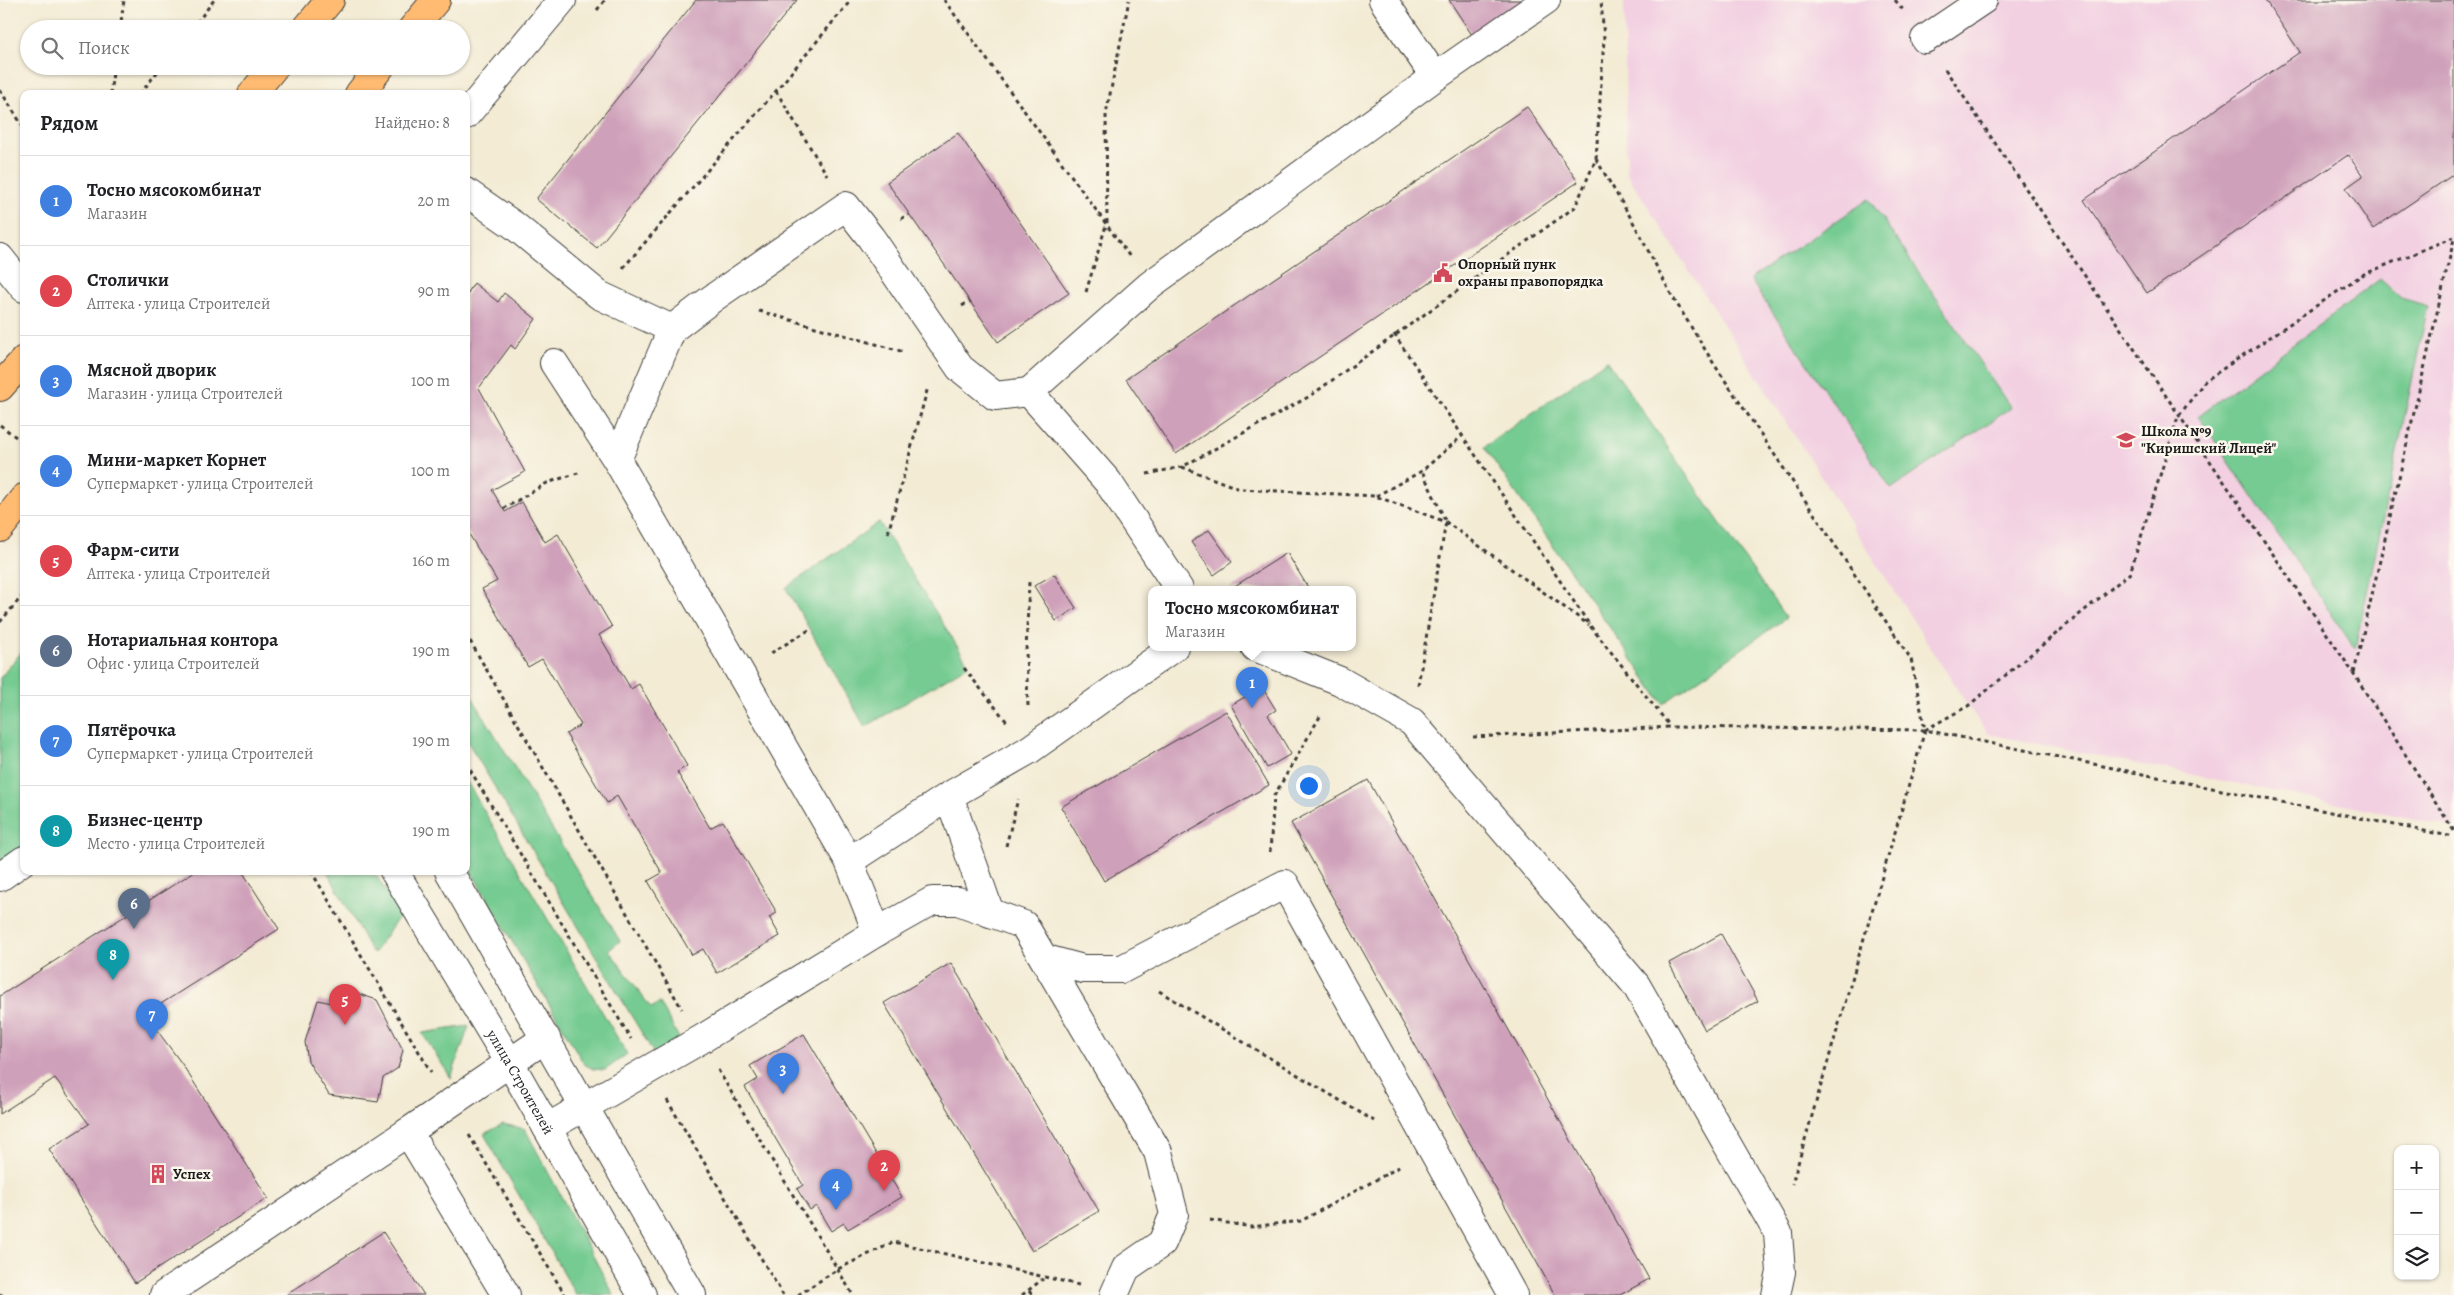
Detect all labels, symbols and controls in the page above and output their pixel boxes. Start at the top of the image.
search box [20,20,470,75]
icon: search [38,34,66,62]
text: Поиск [78,35,130,61]
text: Рядом [40,109,98,137]
text: Найдено: 8 [374,112,450,134]
text: Тосно мясокомбинат [87,177,261,203]
text: 1 [53,190,59,212]
text: 20 m [417,190,450,212]
text: Магазин [87,203,147,225]
place label: Опорный пунк охраны правопорядка [1458,254,1604,291]
public building icon: Опорный пунк охраны правопорядка [1432,262,1454,284]
text: Столички [87,267,169,293]
text: 2 [52,280,60,302]
text: 90 m [418,280,450,302]
text: Аптека · улица Строителей [87,293,270,315]
text: Мясной дворик [87,357,217,383]
text: 3 [53,370,59,392]
text: 100 m [411,370,450,392]
text: Магазин · улица Строителей [87,383,283,405]
place label: Школа №9 "Киришский Лицей" [2141,421,2277,458]
school or university icon: Школа №9 "Киришский Лицей" [2115,429,2137,451]
text: Мини-маркет Корнет [87,447,267,473]
text: 4 [52,460,60,482]
text: 100 m [411,460,450,482]
text: Супермаркет · улица Строителей [87,473,313,495]
text: Фарм-сити [87,537,179,563]
text: 5 [53,550,59,572]
text: 160 m [412,550,450,572]
text: Аптека · улица Строителей [87,563,270,585]
popup [1148,586,1356,651]
text: Тосно мясокомбинат [1165,595,1339,621]
text: Магазин [1165,621,1225,643]
text: Нотариальная контора [87,627,278,653]
text: 6 [52,640,60,662]
text: 190 m [412,640,450,662]
text: Офис · улица Строителей [87,653,260,675]
pin: 1 [1236,667,1268,708]
text: Пятёрочка [87,717,176,743]
text: 7 [53,730,59,752]
text: 190 m [412,730,450,752]
text: Супермаркет · улица Строителей [87,743,313,765]
your location [1296,773,1322,799]
text: Бизнес-центр [87,807,203,833]
text: 8 [52,820,60,842]
text: 190 m [412,820,450,842]
text: Место · улица Строителей [87,833,265,855]
pin: 6 [118,888,150,929]
pin: 8 [97,939,129,980]
pin: 5 [329,984,361,1025]
pin: 7 [136,999,168,1040]
street label: улица Строителей [482,1025,559,1138]
pin: 3 [767,1053,799,1094]
map controls [2394,1145,2439,1280]
button: + [2394,1145,2439,1190]
pin: 2 [868,1150,900,1191]
building icon: Успех [147,1163,169,1185]
place label: Успех [173,1164,211,1184]
pin: 4 [820,1169,852,1210]
button: − [2394,1190,2439,1235]
button: layers [2394,1235,2439,1280]

